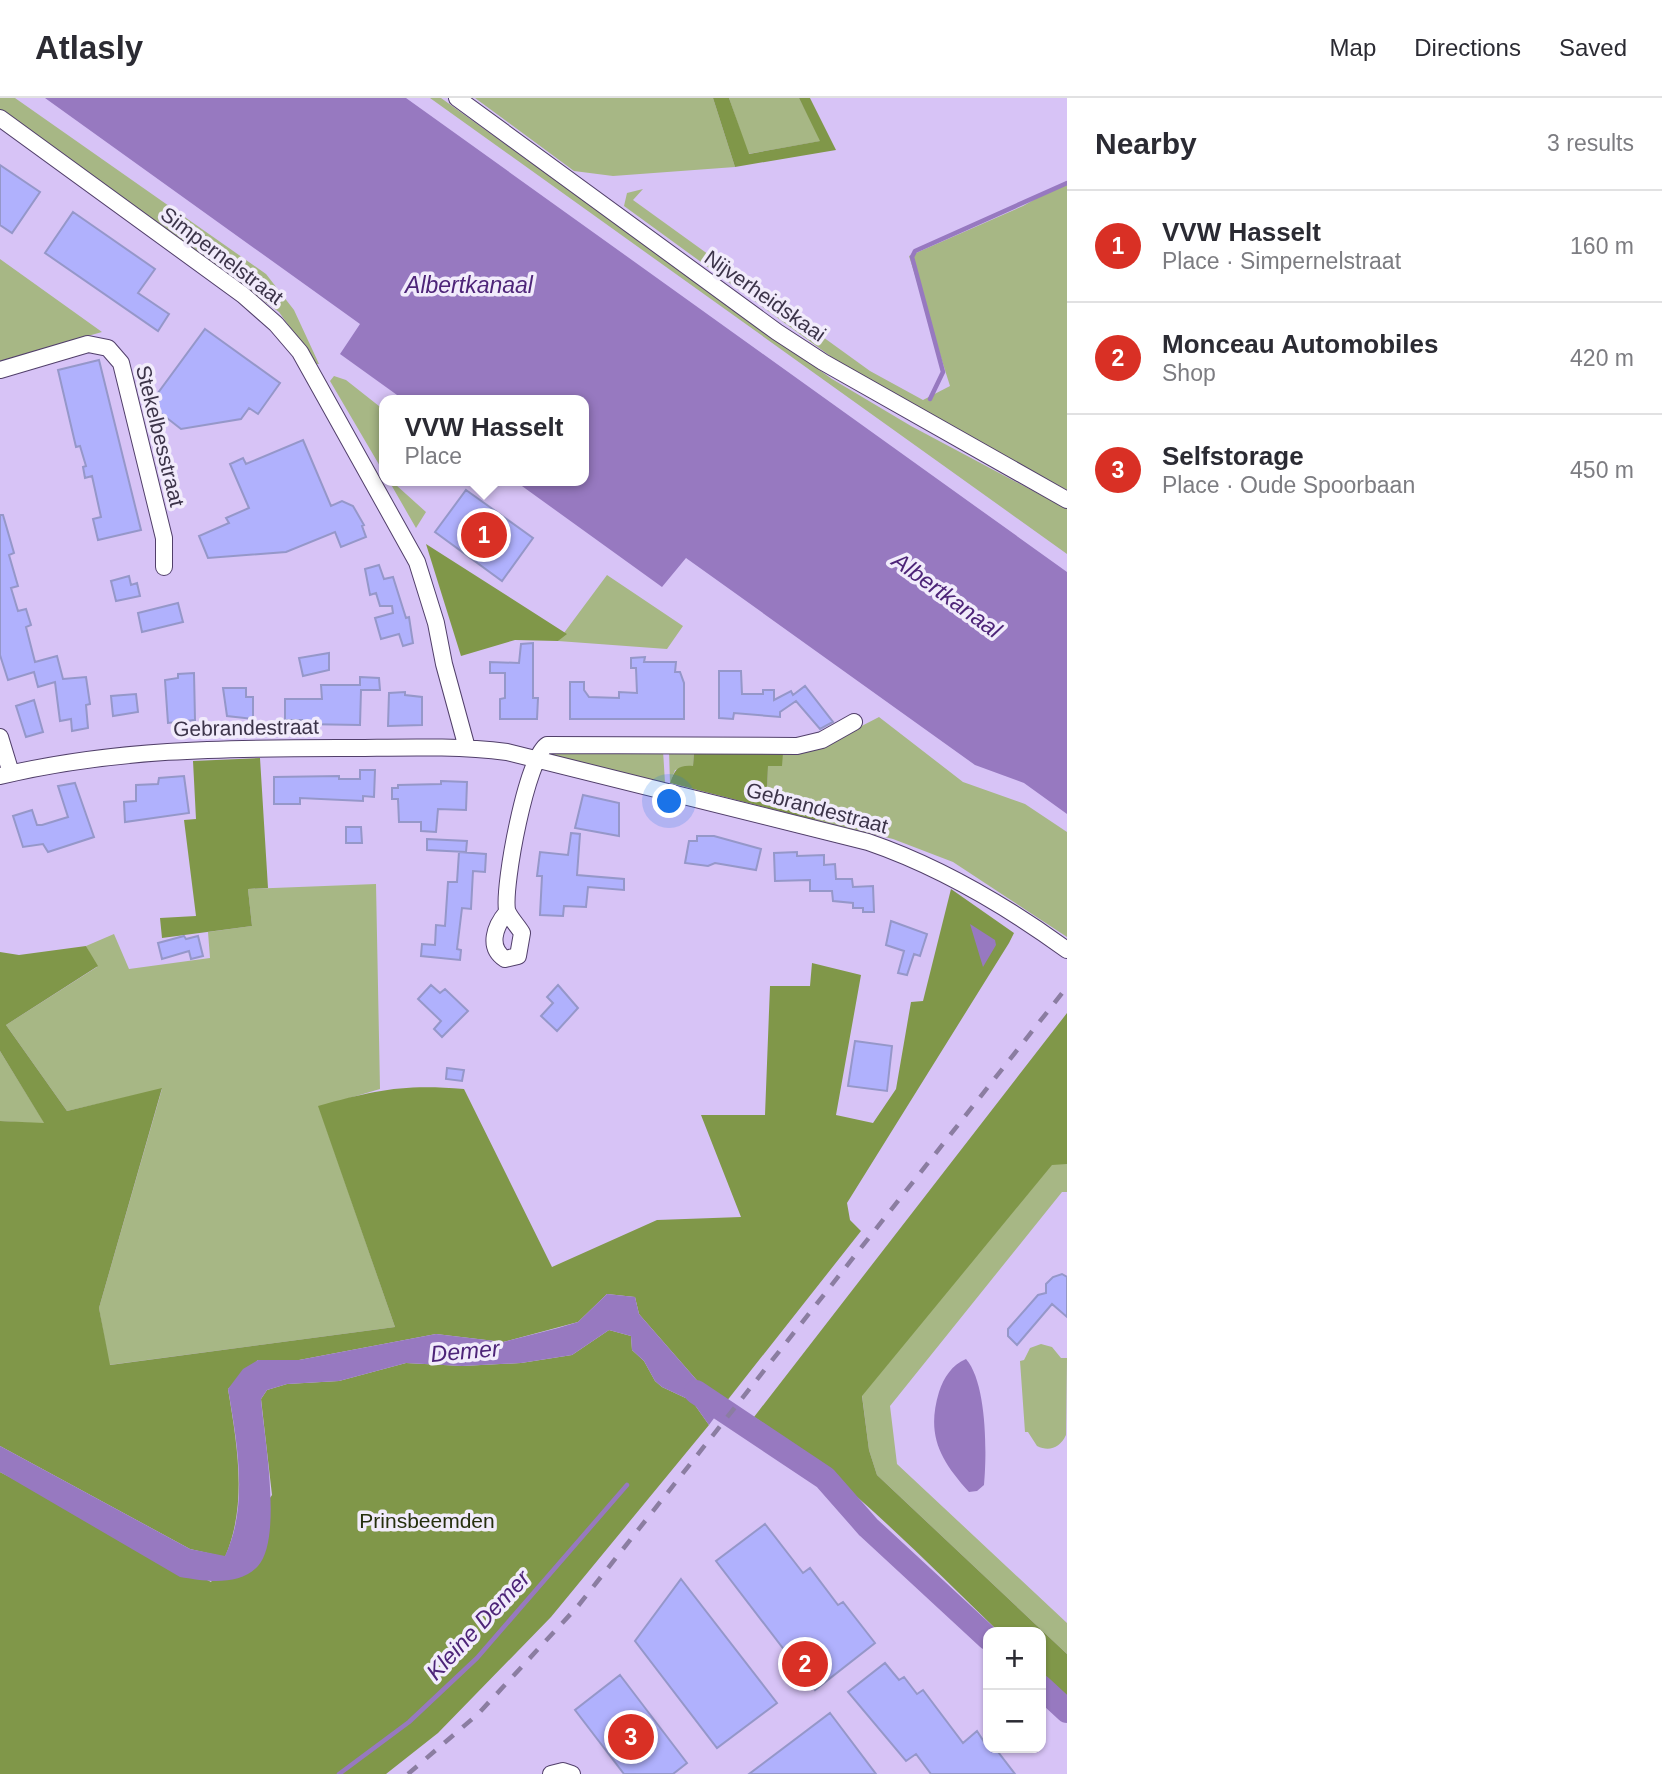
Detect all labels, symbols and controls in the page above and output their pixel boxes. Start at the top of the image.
text: Atlasly [35,29,143,66]
text: Map [1330,34,1376,61]
text: Directions [1414,34,1521,61]
text: Saved [1559,34,1627,61]
text: Nearby [1095,127,1197,160]
text: 3 results [1547,130,1634,156]
street label: Simpernelstraat [157,202,288,309]
text: VVW Hasselt [1162,217,1321,247]
text: 1 [1112,233,1124,259]
text: 160 m [1570,233,1634,259]
street label: Nijverheidskaai [700,245,830,346]
text: Place · Simpernelstraat [1162,248,1401,274]
water label: Albertkanaal [403,272,534,298]
text: Monceau Automobiles [1162,329,1438,359]
text: 2 [1112,345,1124,371]
text: 420 m [1570,345,1634,371]
text: Shop [1162,360,1216,386]
street label: Stekelbesstraat [132,363,189,509]
popup [379,395,589,486]
text: VVW Hasselt [405,412,563,442]
text: Selfstorage [1162,441,1304,471]
text: Place [405,443,462,469]
text: 3 [1112,457,1124,483]
text: 450 m [1570,457,1634,483]
text: Place · Oude Spoorbaan [1162,472,1415,498]
pin: 1 [461,509,507,561]
water label: Albertkanaal [886,546,1007,644]
street label: Gebrandestraat [173,715,319,740]
street label: Gebrandestraat [744,778,891,838]
your location [652,784,686,818]
water label: Demer [429,1335,502,1367]
park label: Prinsbeemden [359,1509,495,1532]
water label: Kleine Demer [421,1564,536,1685]
map controls [983,1627,1046,1753]
button: + [983,1627,1046,1690]
pin: 2 [782,1638,828,1690]
button: − [983,1690,1046,1753]
pin: 3 [608,1711,654,1763]

